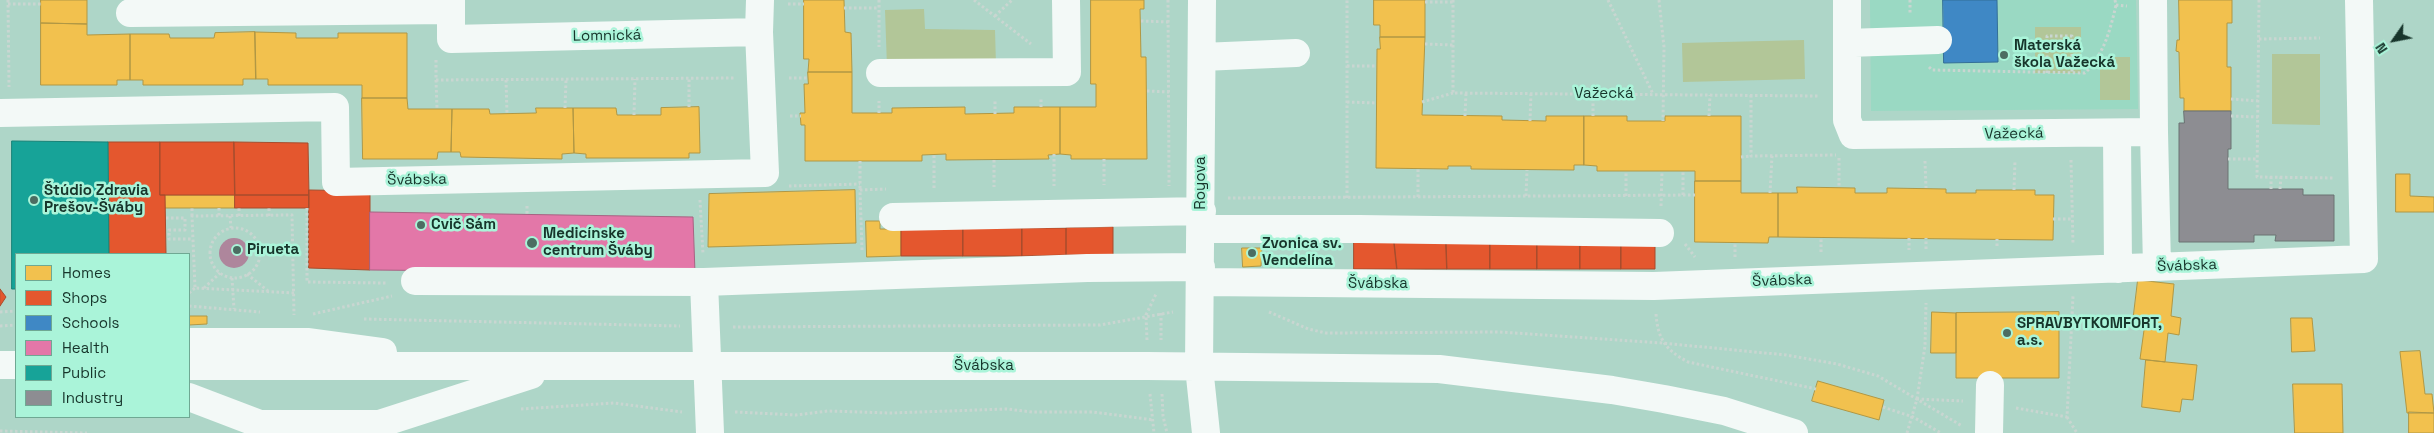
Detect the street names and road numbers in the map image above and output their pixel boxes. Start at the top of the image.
street label: Lomnická [573,26,641,46]
street label: Važecká [1574,85,1634,103]
street label: Važecká [1984,124,2044,144]
street label: Royova [1192,156,1210,210]
street label: Švábska [387,170,447,190]
street label: Švábska [2157,256,2217,276]
street label: Švábska [1752,271,1812,291]
street label: Švábska [1348,275,1408,293]
street label: Švábska [954,357,1014,375]

